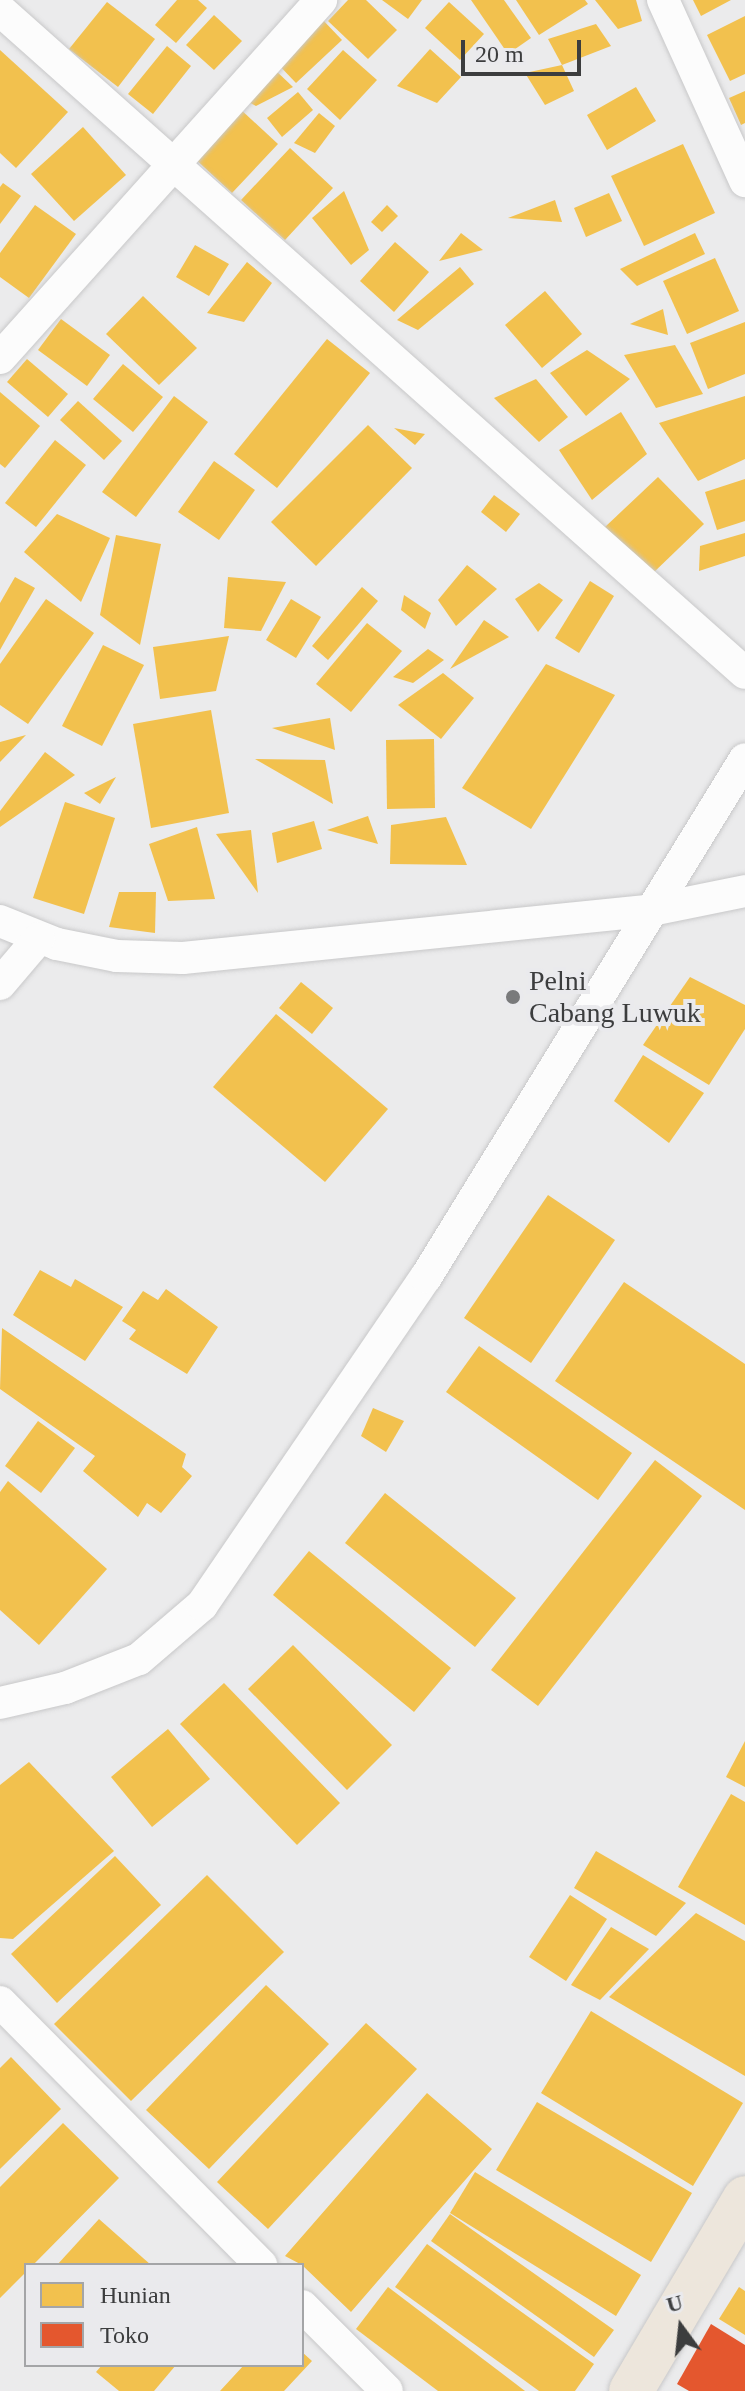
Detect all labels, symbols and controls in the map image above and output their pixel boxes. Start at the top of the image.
scale bar [465,24,585,74]
text: 20 m [475,41,524,67]
place label: Pelni Cabang Luwuk [529,964,701,1030]
marker: Pelni Cabang Luwuk [504,988,522,1006]
legend [24,2263,304,2367]
text: Hunian [100,2282,171,2308]
north arrow [641,2287,721,2367]
text: U [664,2289,686,2317]
text: Toko [100,2322,149,2348]

